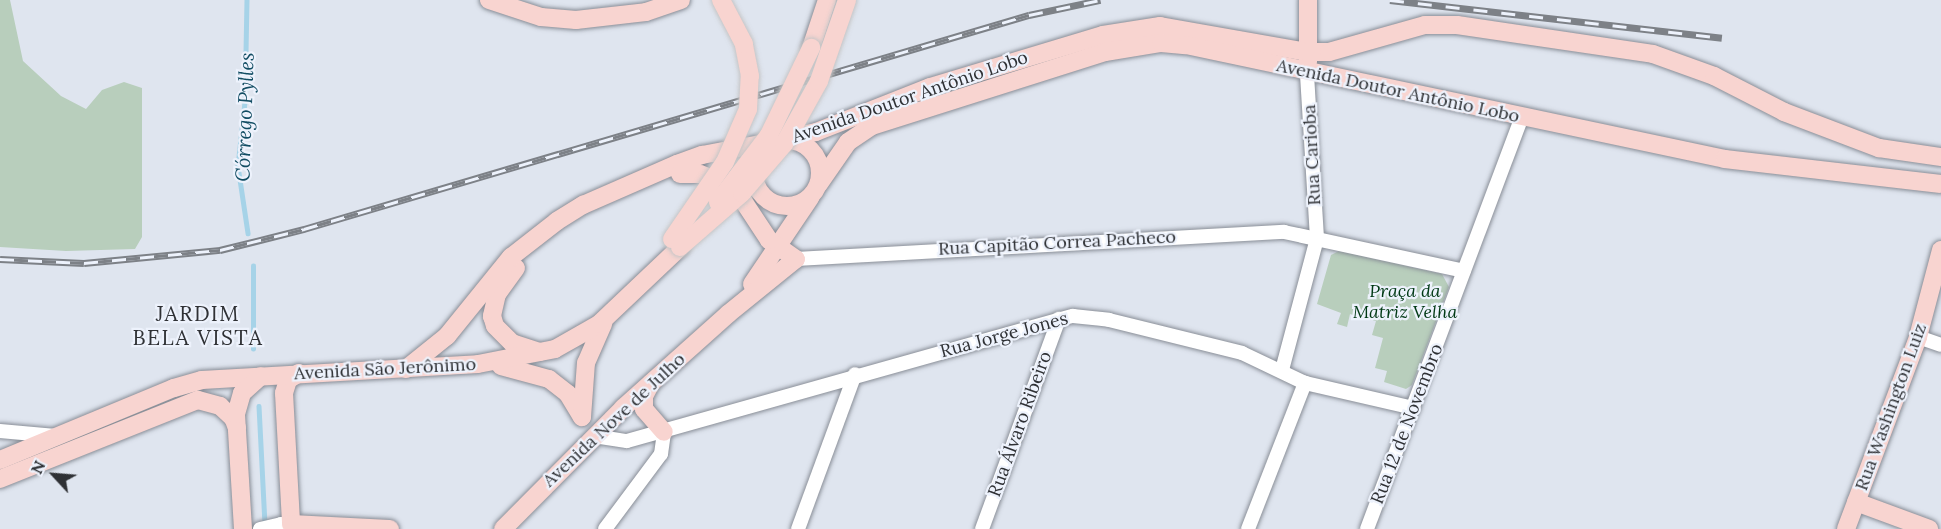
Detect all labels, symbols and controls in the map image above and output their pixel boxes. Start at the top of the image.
street label: Avenida Doutor Antônio Lobo [789,46,1031,148]
water label: Córrego Pylles [230,52,258,182]
street label: Avenida Doutor Antônio Lobo [1275,55,1521,127]
street label: Rua Carioba [1299,104,1325,206]
street label: Rua Capitão Correa Pacheco [938,226,1176,260]
park label: Praça da Matriz Velha [1353,281,1457,324]
district label: JARDIM BELA VISTA [133,301,263,351]
street label: Rua Jorge Jones [938,308,1070,362]
street label: Rua Washington Luiz [1851,321,1931,493]
street label: Rua 12 de Novembro [1366,341,1448,507]
street label: Avenida Nove de Julho [538,348,690,492]
street label: Rua Álvaro Ribeiro [984,348,1056,500]
street label: Avenida São Jerônimo [293,353,477,385]
north arrow [24,445,84,505]
text: N [26,457,50,477]

